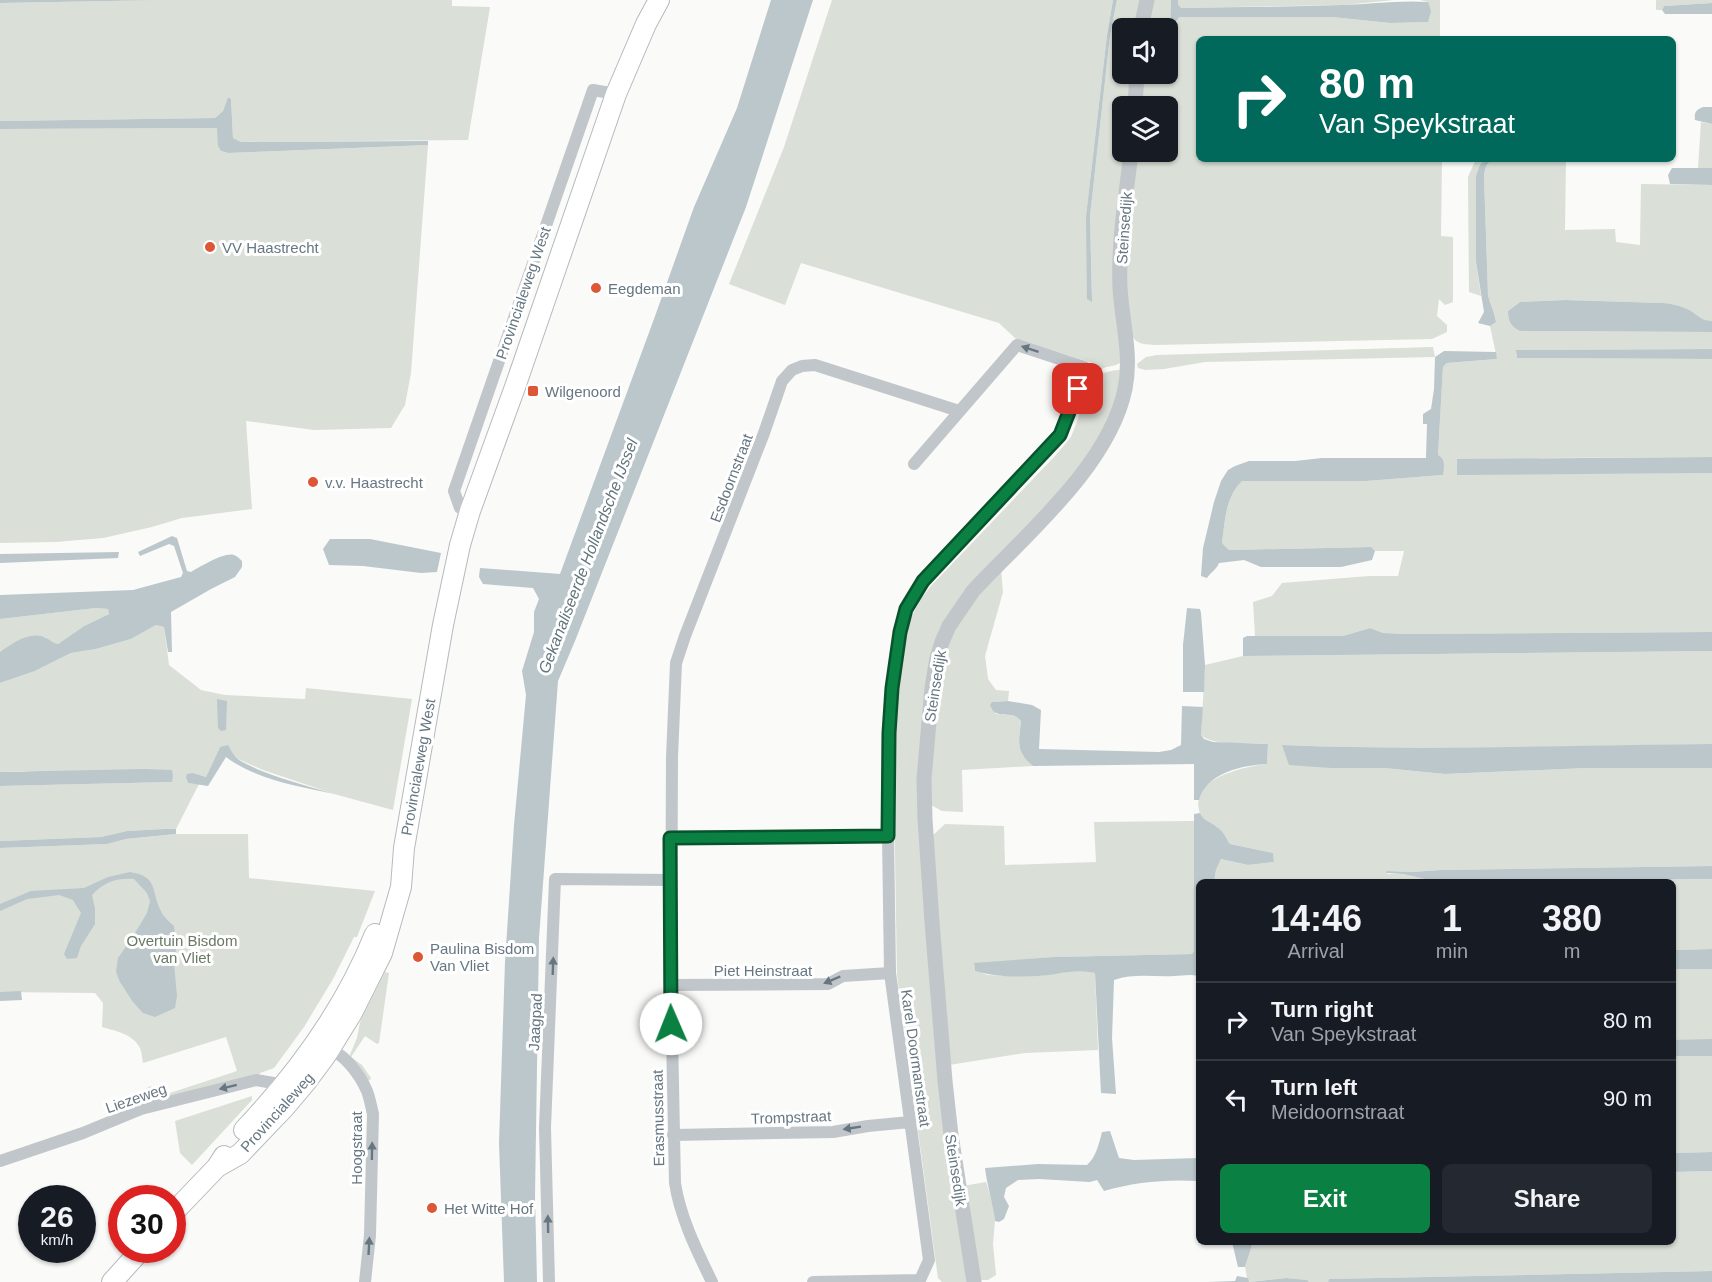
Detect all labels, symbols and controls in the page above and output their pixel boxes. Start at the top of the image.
map controls [1112,18,1178,162]
button: sound [1112,18,1178,84]
icon: right [1220,60,1298,138]
text: 80 m [1319,60,1415,107]
button: layers [1112,96,1178,162]
text: Van Speykstraat [1319,109,1515,139]
street label: Steinsedijk [1113,191,1135,265]
street label: Provincialeweg West [492,224,554,361]
place label: VV Haastrecht [222,239,320,256]
marker: VV Haastrecht [203,240,217,254]
place label: Eegdeman [608,280,681,297]
marker: Eegdeman [589,281,603,295]
one-way arrow [1021,344,1039,354]
pin [1052,363,1103,414]
icon: arrive [1061,372,1094,405]
place label: Wilgenoord [545,383,621,400]
marker: Wilgenoord [526,384,540,398]
street label: Esdoornstraat [706,431,756,525]
water label: Gekanaliseerde Hollandsche IJssel [535,436,641,676]
place label: v.v. Haastrecht [325,474,424,491]
marker: v.v. Haastrecht [306,475,320,489]
street label: Steinsedijk [921,648,949,723]
street label: Provincialeweg West [398,696,439,837]
text: 14:46 [1270,898,1362,939]
text: 1 [1442,898,1462,939]
text: 380 [1542,898,1602,939]
park label: Overtuin Bisdom van Vliet [127,932,237,966]
place label: Paulina Bisdom Van Vliet [430,940,534,974]
text: Arrival [1288,940,1344,962]
text: min [1436,940,1468,962]
text: m [1564,940,1580,962]
marker: Paulina Bisdom Van Vliet [411,950,425,964]
one-way arrow [548,956,557,975]
street label: Piet Heinstraat [714,962,813,979]
one-way arrow [823,975,841,985]
street label: Karel Doormanstraat [898,988,934,1129]
position arrow [639,992,703,1056]
street label: Jaagpad [525,993,545,1051]
text: Turn right [1271,997,1373,1022]
icon: right [1220,1005,1253,1038]
text: 80 m [1603,1008,1652,1033]
text: Van Speykstraat [1271,1023,1416,1045]
street label: Provincialeweg [237,1069,317,1155]
street label: Erasmusstraat [649,1069,667,1166]
text: Turn left [1271,1075,1357,1100]
street label: Liezeweg [103,1080,169,1116]
one-way arrow [219,1082,237,1092]
icon: left [1220,1083,1253,1116]
text: 90 m [1603,1086,1652,1111]
text: Meidoornstraat [1271,1101,1404,1123]
street label: Trompstraat [751,1107,832,1127]
street label: Hoogstraat [348,1110,365,1185]
one-way arrow [842,1124,861,1133]
street label: Steinsedijk [942,1133,970,1208]
one-way arrow [367,1142,377,1161]
button: Exit [1220,1164,1430,1233]
button: Share [1442,1164,1652,1233]
speed limit sign: 30 [108,1185,186,1263]
text: 26 [40,1200,74,1233]
place label: Het Witte Hof [444,1200,534,1217]
marker: Het Witte Hof [425,1201,439,1215]
one-way arrow [543,1214,552,1233]
text: km/h [41,1231,73,1248]
one-way arrow [365,1237,374,1256]

